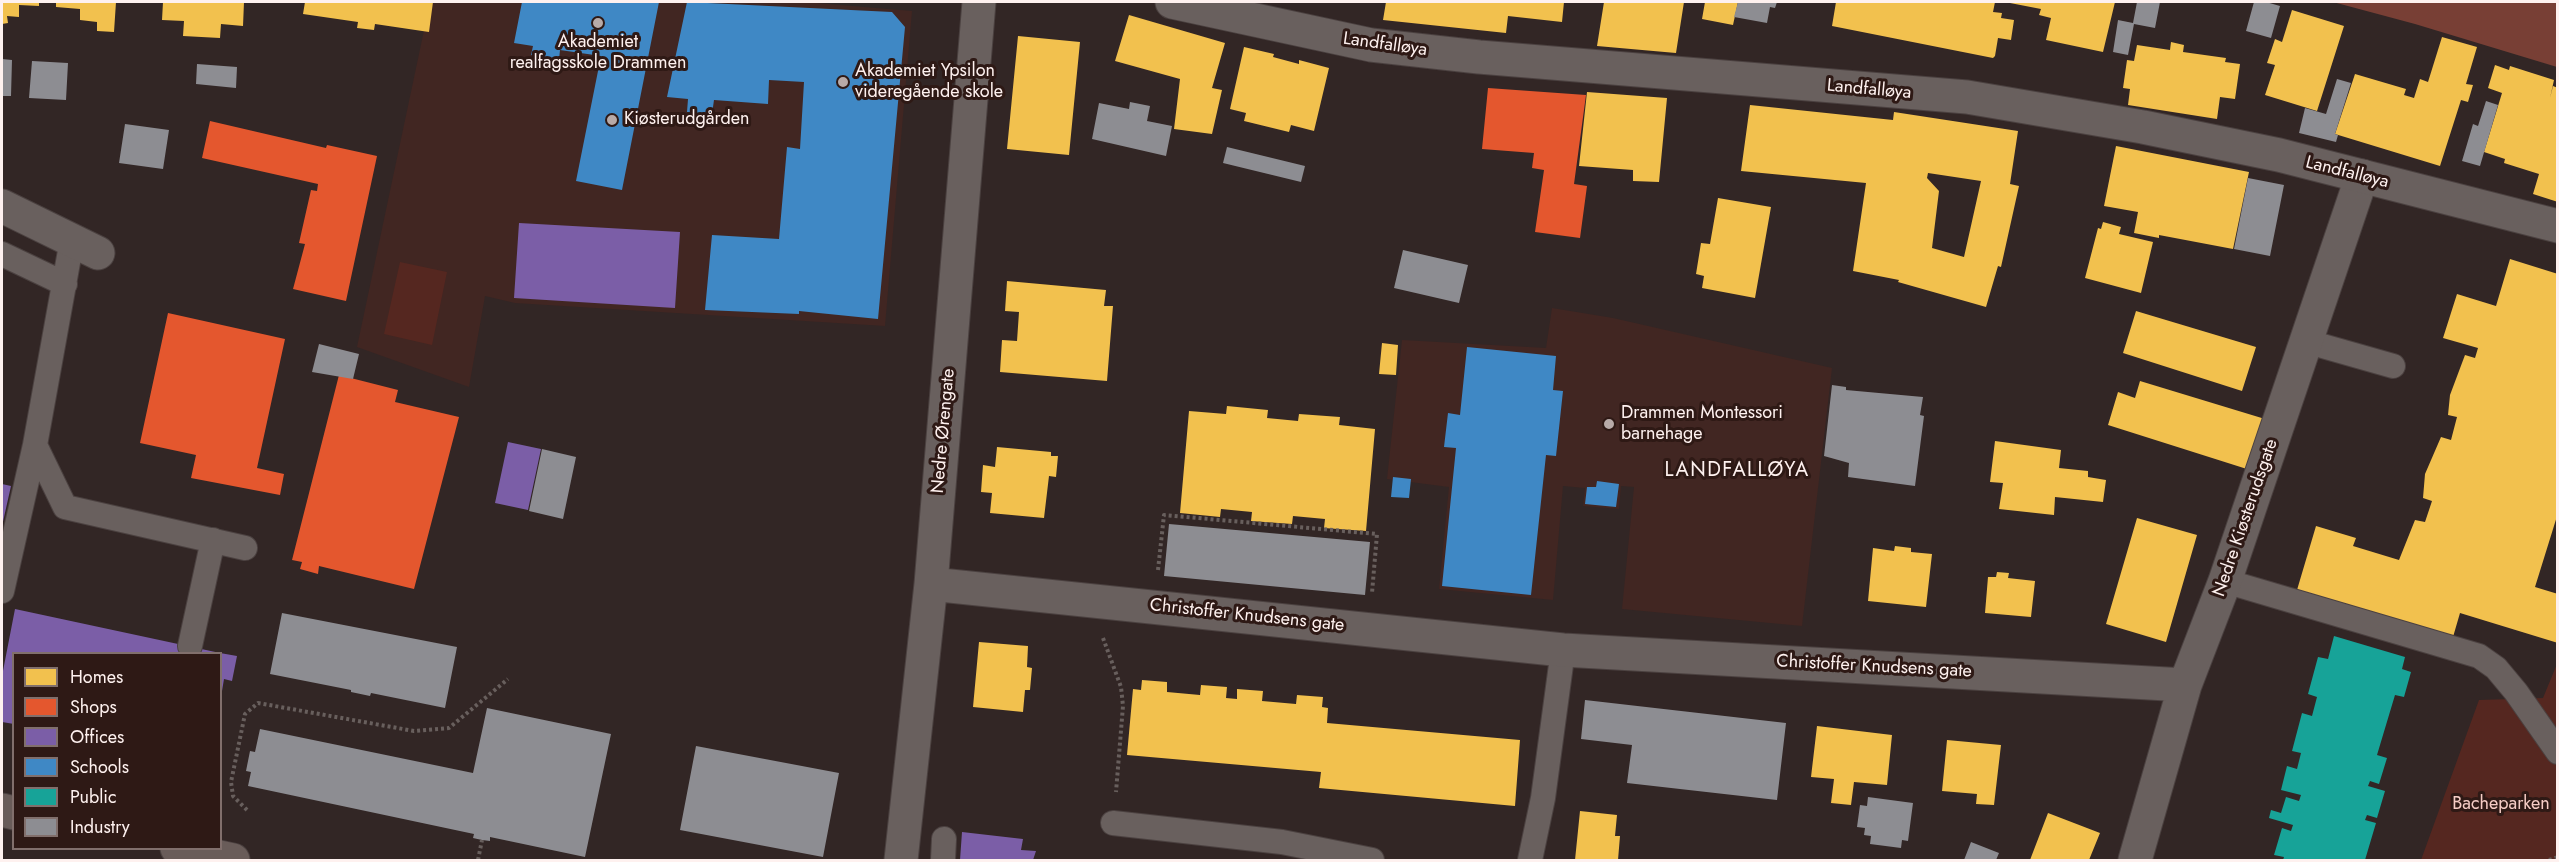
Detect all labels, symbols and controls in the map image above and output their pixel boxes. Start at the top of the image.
marker: Akademiet realfagsskole Drammen [591,16,605,30]
street label: Landfalløya [1342,28,1428,62]
place label: Akademiet realfagsskole Drammen [510,32,686,74]
place label: Akademiet Ypsilon videregående skole [855,61,1003,104]
marker: Akademiet Ypsilon videregående skole [836,75,850,89]
street label: Landfalløya [1826,76,1912,104]
place label: Kiøsterudgården [624,109,750,131]
marker: Kiøsterudgården [605,113,619,127]
street label: Landfalløya [2303,152,2391,194]
street label: Nedre Ørengate [928,368,960,494]
place label: Drammen Montessori barnehage [1621,403,1783,446]
marker: Drammen Montessori barnehage [1602,417,1616,431]
street label: Nedre Kiøsterudsgate [2209,436,2283,600]
district label: LANDFALLØYA [1664,459,1810,483]
street label: Christoffer Knudsens gate [1149,595,1345,637]
street label: Christoffer Knudsens gate [1776,651,1972,683]
legend [12,652,222,850]
text: Homes [70,664,123,690]
text: Shops [70,694,117,720]
text: Offices [70,724,124,750]
text: Schools [70,754,129,780]
text: Public [70,784,117,810]
park label: Bacheparken [2452,794,2550,816]
text: Industry [70,814,130,840]

